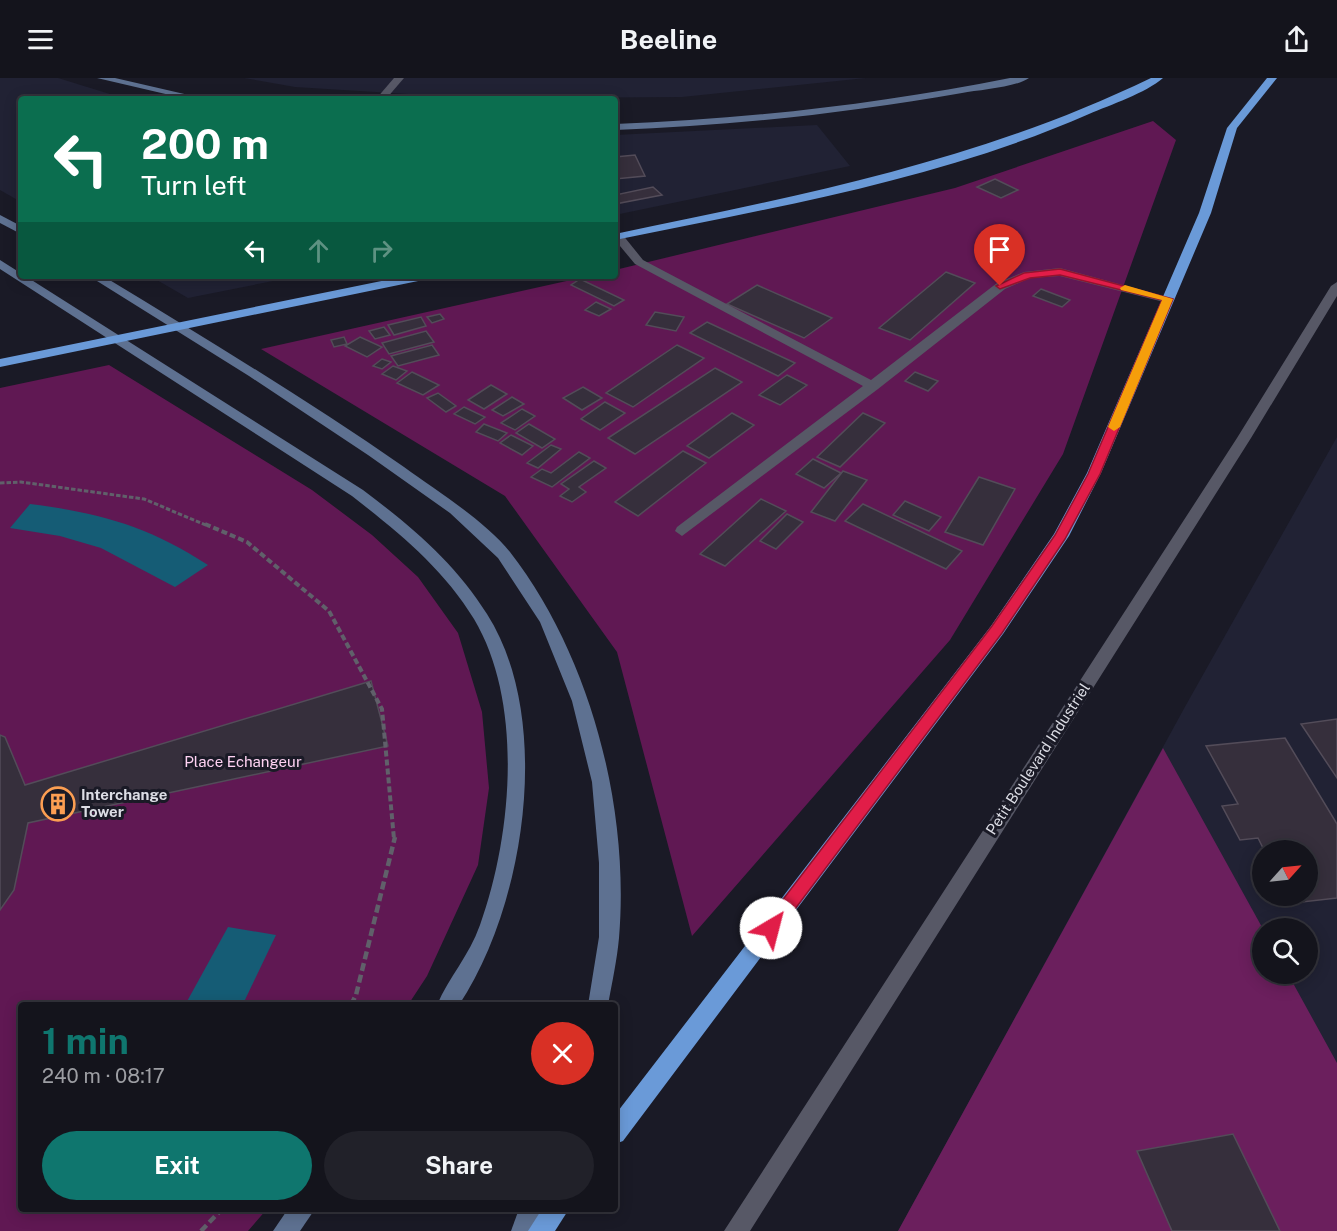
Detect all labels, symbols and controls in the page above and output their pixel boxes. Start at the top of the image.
icon: menu [24,23,57,56]
text: Beeline [620,23,717,55]
icon: share [1280,23,1313,56]
text: 200 m [141,119,269,168]
icon: left [42,120,120,198]
text: Turn left [141,169,247,201]
pin [974,224,1025,286]
icon: arrive [983,233,1016,266]
icon: left [239,234,272,267]
icon: ahead [302,234,335,267]
icon: right [365,234,398,267]
street label: Petit Boulevard Industriel [982,680,1093,838]
park label: Place Echangeur [184,753,302,770]
building icon: Interchange Tower [40,786,76,822]
place label: Interchange Tower [81,786,167,820]
north arrow [1252,840,1318,906]
map controls [1252,840,1318,984]
position arrow [739,896,803,960]
button: search [1252,918,1318,984]
text: 1 min [42,1020,129,1062]
button: close [531,1022,594,1085]
text: 240 m · 08:17 [42,1064,165,1088]
button: Exit [42,1131,312,1200]
button: Share [324,1131,594,1200]

